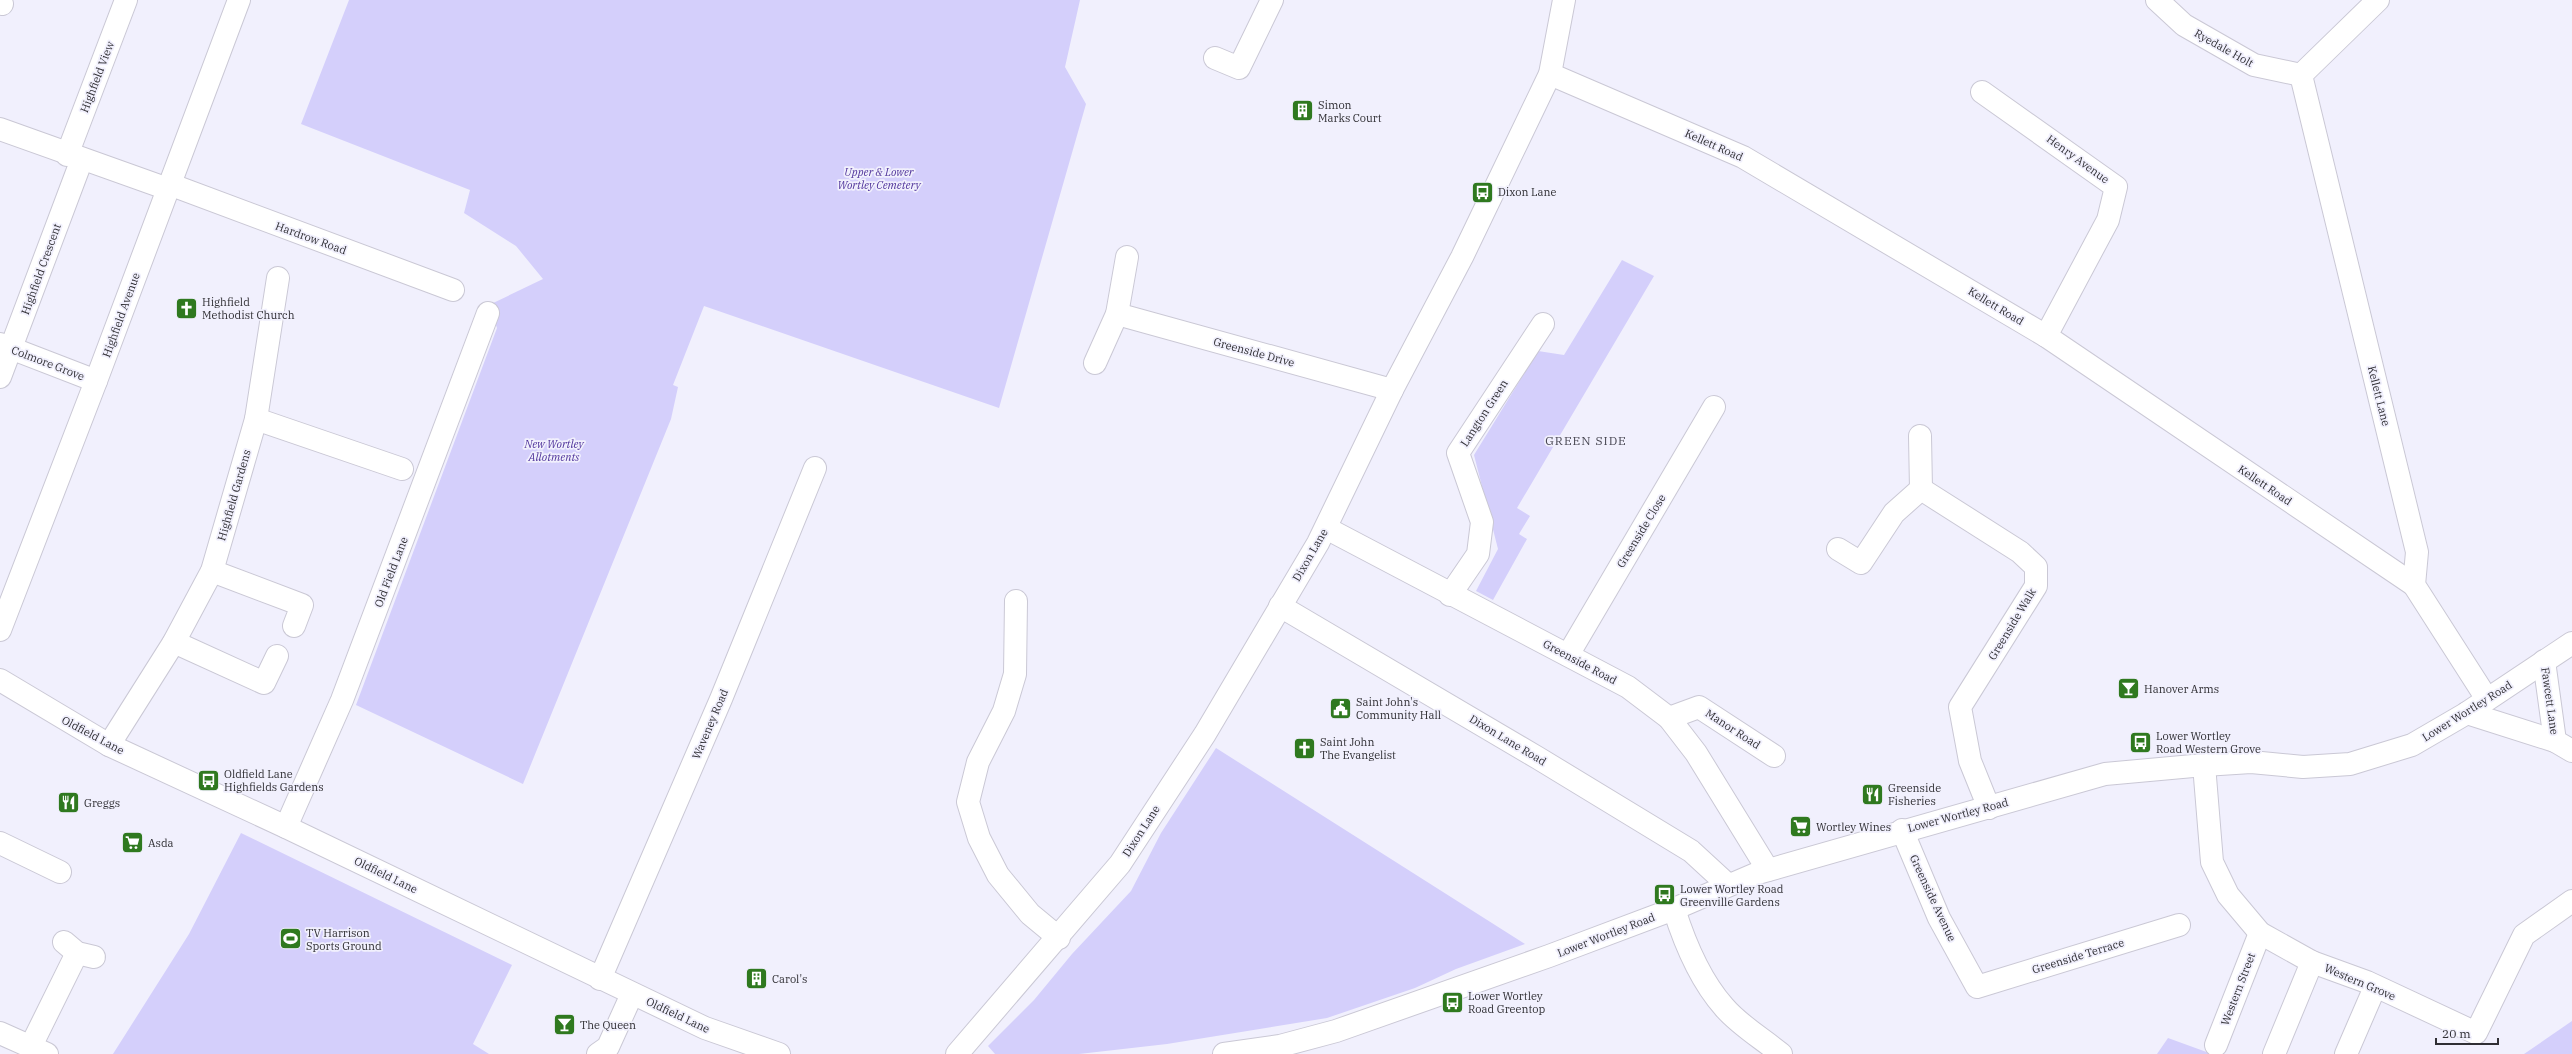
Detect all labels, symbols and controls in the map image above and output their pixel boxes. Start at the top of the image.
street label: Ryedale Holt [2192,26,2256,70]
street label: Highfield View [77,39,117,115]
building icon: Simon Marks Court [1290,98,1316,124]
place label: Simon Marks Court [1318,98,1382,125]
street label: Kellett Road [1683,126,1746,164]
street label: Henry Avenue [2044,132,2112,186]
park label: Upper & Lower Wortley Cemetery [838,165,921,192]
bus stop icon: Dixon Lane [1470,179,1496,205]
place label: Dixon Lane [1498,185,1557,199]
street label: Hardrow Road [274,219,349,257]
street label: Highfield Crescent [18,221,64,316]
street label: Highfield Avenue [99,271,143,359]
street label: Kellett Road [1966,284,2027,328]
church icon: Highfield Methodist Church [174,295,200,321]
place label: Highfield Methodist Church [202,295,295,322]
street label: Greenside Drive [1212,334,1296,370]
street label: Colmore Grove [9,343,87,383]
street label: Kellett Lane [2365,364,2393,428]
street label: Langton Green [1457,377,1511,449]
district label: GREEN SIDE [1545,433,1627,448]
park label: New Wortley Allotments [524,437,585,464]
street label: Highfield Gardens [214,448,254,542]
street label: Kellett Road [2235,462,2295,508]
street label: Greenside Close [1613,492,1669,570]
street label: Dixon Lane [1289,526,1331,584]
street label: Old Field Lane [371,535,411,609]
street label: Greenside Walk [1985,585,2039,662]
street label: Greenside Road [1541,637,1620,688]
street label: Fawcett Lane [2538,666,2562,736]
bar icon: Hanover Arms [2116,676,2142,702]
street label: Lower Wortley Road [2419,677,2515,744]
place label: Hanover Arms [2144,682,2219,696]
street label: Waveney Road [689,686,731,761]
public building icon: Saint John's Community Hall [1327,695,1353,721]
place label: Saint John's Community Hall [1356,695,1441,722]
street label: Manor Road [1703,706,1763,752]
street label: Dixon Lane Road [1467,712,1549,769]
street label: Oldfield Lane [59,713,127,757]
bus stop icon: Lower Wortley Road Western Grove [2128,729,2154,755]
place label: Lower Wortley Road Western Grove [2156,729,2261,756]
church icon: Saint John The Evangelist [1292,735,1318,761]
place label: Saint John The Evangelist [1320,735,1396,762]
bus stop icon: Oldfield Lane Highfields Gardens [195,767,221,793]
place label: Oldfield Lane Highfields Gardens [224,767,324,794]
restaurant icon: Greenside Fisheries [1859,781,1885,807]
place label: Greenside Fisheries [1888,781,1941,808]
restaurant icon: Greggs [56,790,82,816]
street label: Lower Wortley Road [1906,795,2010,835]
place label: Greggs [84,796,120,810]
street label: Dixon Lane [1119,803,1163,859]
supermarket icon: Wortley Wines [1788,814,1814,840]
place label: Wortley Wines [1816,820,1891,834]
supermarket icon: Asda [119,830,145,856]
place label: Asda [148,836,174,850]
street label: Greenside Avenue [1907,852,1959,944]
street label: Oldfield Lane [352,854,420,896]
bus stop icon: Lower Wortley Road Greenville Gardens [1652,882,1678,908]
place label: Lower Wortley Road Greenville Gardens [1680,882,1784,909]
street label: Lower Wortley Road [1555,910,1657,960]
sports icon: TV Harrison Sports Ground [277,926,303,952]
place label: TV Harrison Sports Ground [306,926,382,953]
street label: Greenside Terrace [2030,935,2126,977]
street label: Western Street [2218,951,2258,1027]
street label: Western Grove [2322,961,2398,1003]
building icon: Carol's [744,966,770,992]
place label: Carol's [772,972,807,986]
bus stop icon: Lower Wortley Road Greentop [1440,989,1466,1015]
place label: Lower Wortley Road Greentop [1468,989,1545,1016]
street label: Oldfield Lane [644,994,712,1036]
bar icon: The Queen [552,1012,578,1038]
place label: The Queen [580,1018,636,1032]
scale bar [2436,1020,2498,1046]
text: 20 m [2442,1026,2471,1041]

